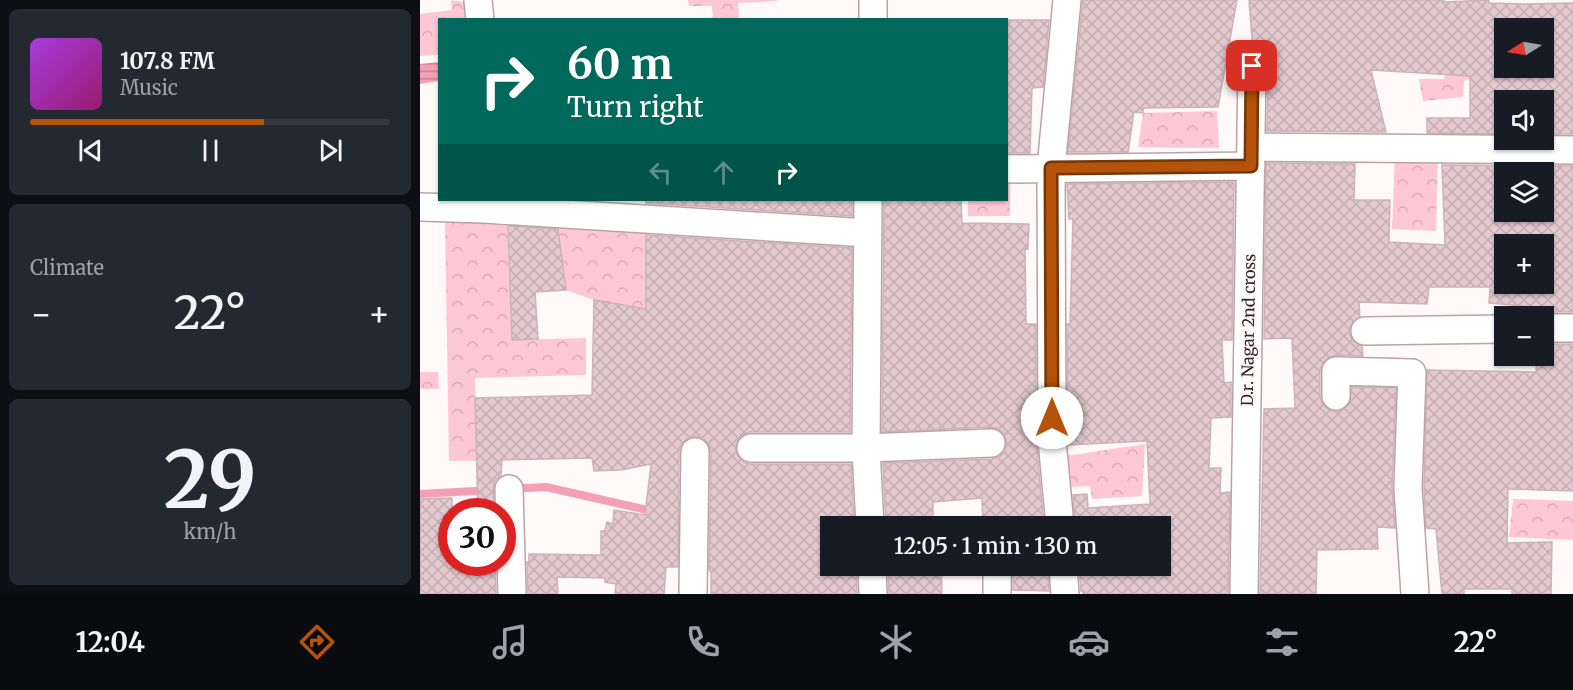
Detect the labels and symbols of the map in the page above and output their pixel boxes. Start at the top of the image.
north arrow [1494,18,1554,78]
pin [1226,40,1277,91]
street label: D.r. Nagar 2nd cross [1237,254,1259,406]
position arrow [1020,386,1084,450]
speed limit sign: 30 [438,498,516,576]

